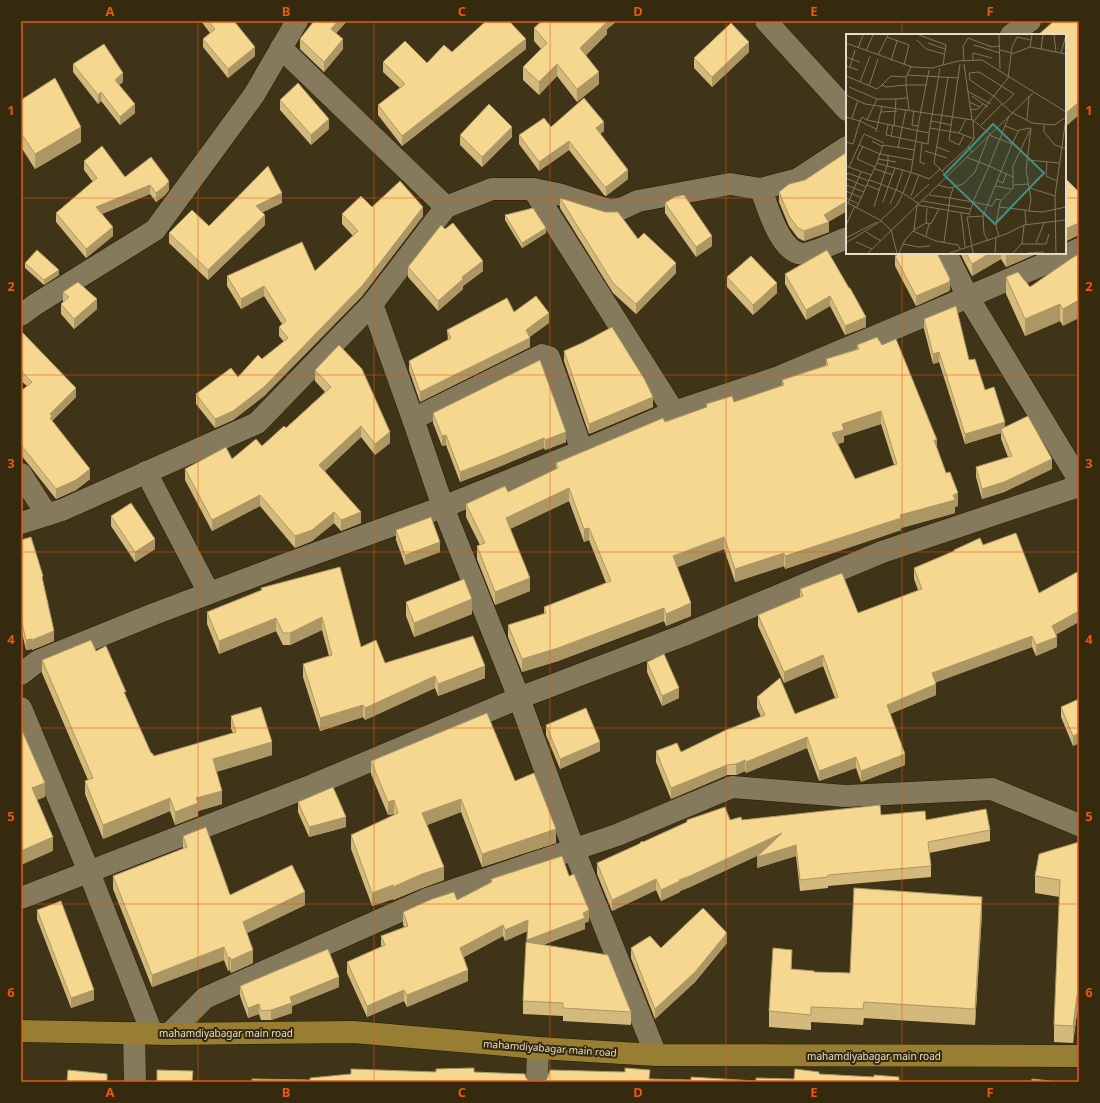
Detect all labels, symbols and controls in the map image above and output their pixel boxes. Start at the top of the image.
text: A [106,2,115,20]
text: B [282,2,290,20]
text: C [458,2,466,20]
text: D [633,2,643,20]
text: E [810,2,818,20]
text: F [986,2,994,20]
inset map [846,34,1066,254]
text: 1 [7,101,15,119]
text: 1 [1085,101,1093,119]
text: 2 [7,277,15,295]
text: 2 [1085,277,1093,295]
text: 3 [7,454,15,472]
text: 3 [1085,454,1093,472]
text: 4 [7,630,15,648]
text: 4 [1085,630,1093,648]
text: 5 [7,807,15,825]
text: 5 [1085,807,1093,825]
text: 6 [7,983,15,1001]
text: 6 [1085,983,1093,1001]
street label: mahamdiyabagar main road [159,1026,293,1040]
street label: mahamdiyabagar main road [483,1036,617,1060]
street label: mahamdiyabagar main road [807,1049,941,1063]
text: A [106,1083,115,1101]
text: B [282,1083,290,1101]
text: C [458,1083,466,1101]
text: D [633,1083,643,1101]
text: E [810,1083,818,1101]
text: F [986,1083,994,1101]

